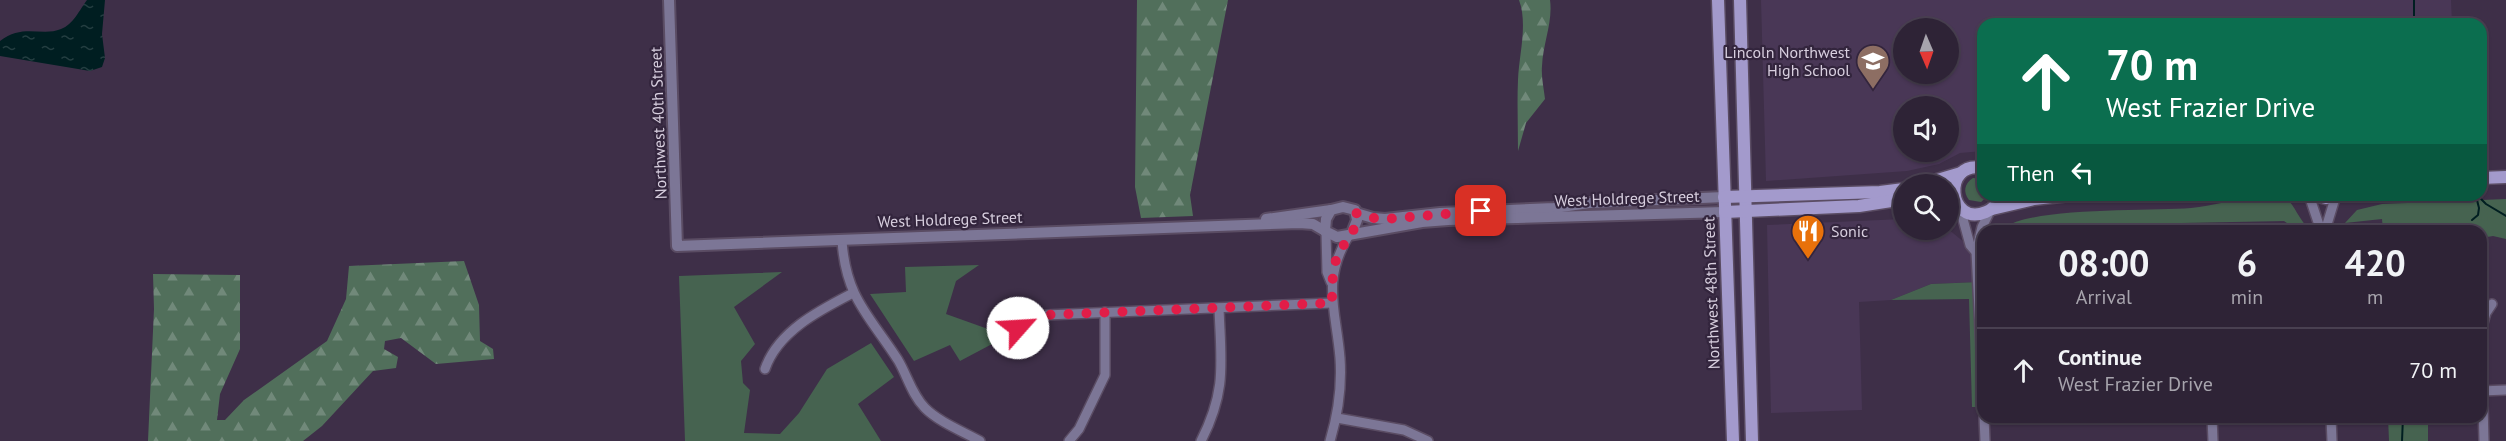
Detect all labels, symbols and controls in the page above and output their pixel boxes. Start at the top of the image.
north arrow [1893,18,1959,84]
map controls [1893,18,1959,240]
text: 70 m [2106,37,2198,92]
place label: Lincoln Northwest High School [1724,42,1851,80]
icon: ahead [2007,42,2085,120]
school or university icon: Lincoln Northwest High School [1855,43,1891,90]
street label: Northwest 40th Street [645,46,671,199]
text: West Frazier Drive [2106,90,2315,124]
button: sound [1893,96,1959,162]
icon: left [2066,156,2099,189]
text: Then [2007,159,2054,187]
button: search [1893,174,1959,240]
pin [1455,185,1506,236]
street label: West Holdrege Street [1554,185,1700,211]
icon: arrive [1464,194,1497,227]
street label: West Holdrege Street [877,206,1023,232]
restaurant icon: Sonic [1790,213,1826,260]
street label: Northwest 48th Street [1698,216,1724,369]
place label: Sonic [1831,221,1868,241]
text: 08:00 [2058,239,2150,286]
text: 6 [2237,239,2257,286]
text: 420 [2345,239,2406,286]
text: Arrival [2076,284,2132,310]
text: min [2231,284,2263,310]
text: m [2367,284,2383,310]
position arrow [986,296,1050,360]
text: Continue [2058,343,2142,371]
icon: ahead [2007,354,2040,387]
text: 70 m [2409,356,2457,384]
text: West Frazier Drive [2058,371,2213,397]

